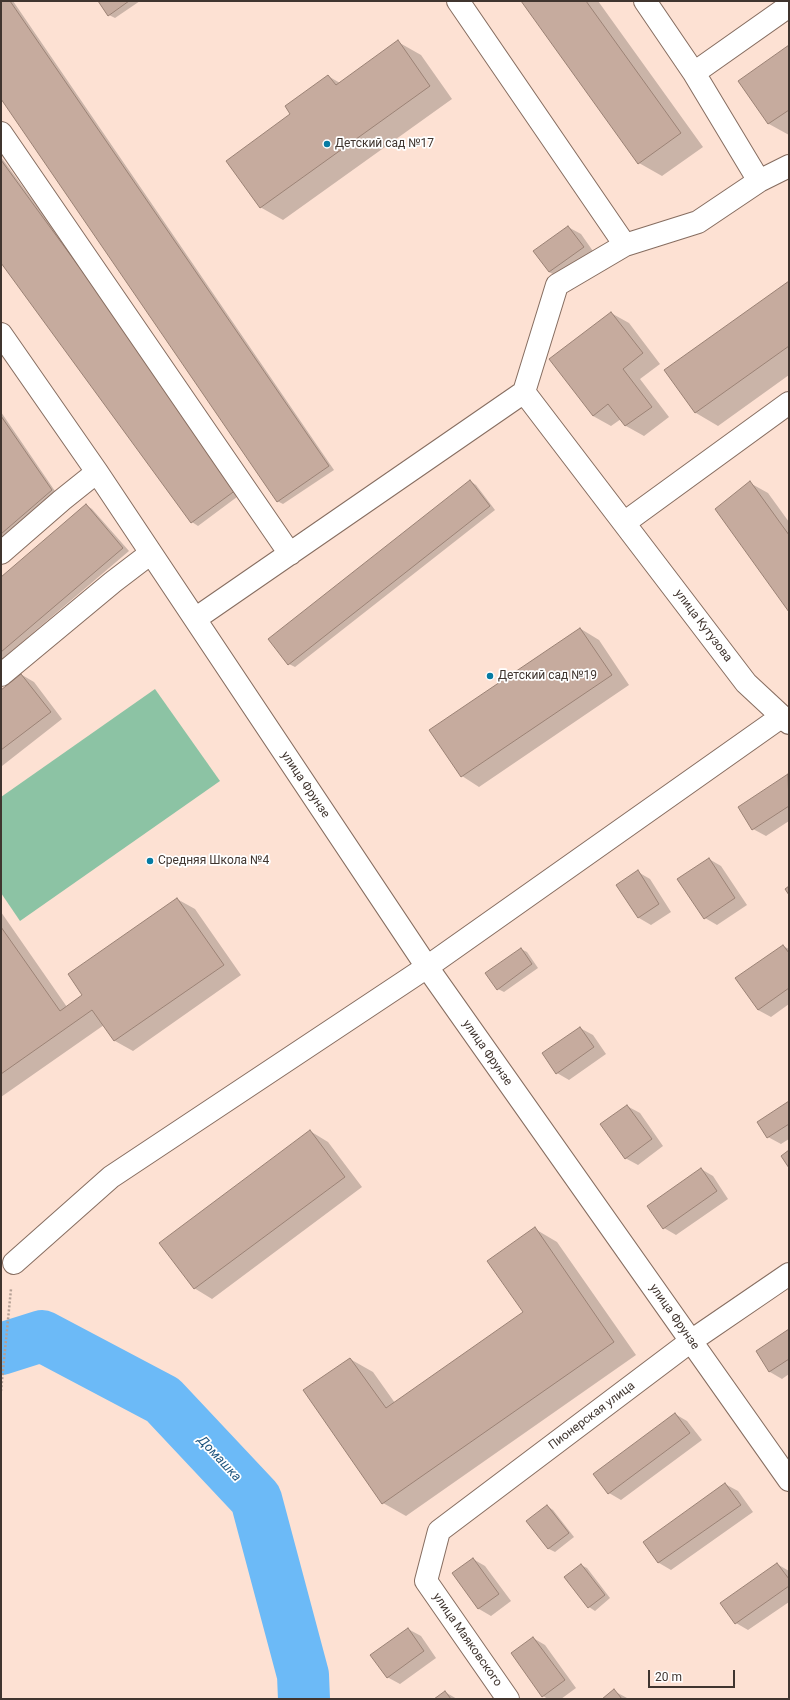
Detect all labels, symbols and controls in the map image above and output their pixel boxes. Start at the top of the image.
place label: Детский сад №17 [335,137,434,151]
marker: Детский сад №17 [322,139,332,149]
street label: улица Кутузова [671,587,735,665]
place label: Детский сад №19 [498,669,597,683]
marker: Детский сад №19 [485,671,495,681]
street label: улица Фрунзе [278,749,332,821]
place label: Средняя Школа №4 [158,854,269,868]
marker: Средняя Школа №4 [145,856,155,866]
street label: улица Фрунзе [459,1017,515,1089]
street label: улица Фрунзе [646,1281,702,1353]
street label: Пионерская улица [546,1379,638,1453]
water label: Домашка [194,1433,244,1485]
street label: улица Маяковского [429,1590,505,1690]
scale bar [650,1662,737,1688]
text: 20 m [655,1670,682,1684]

